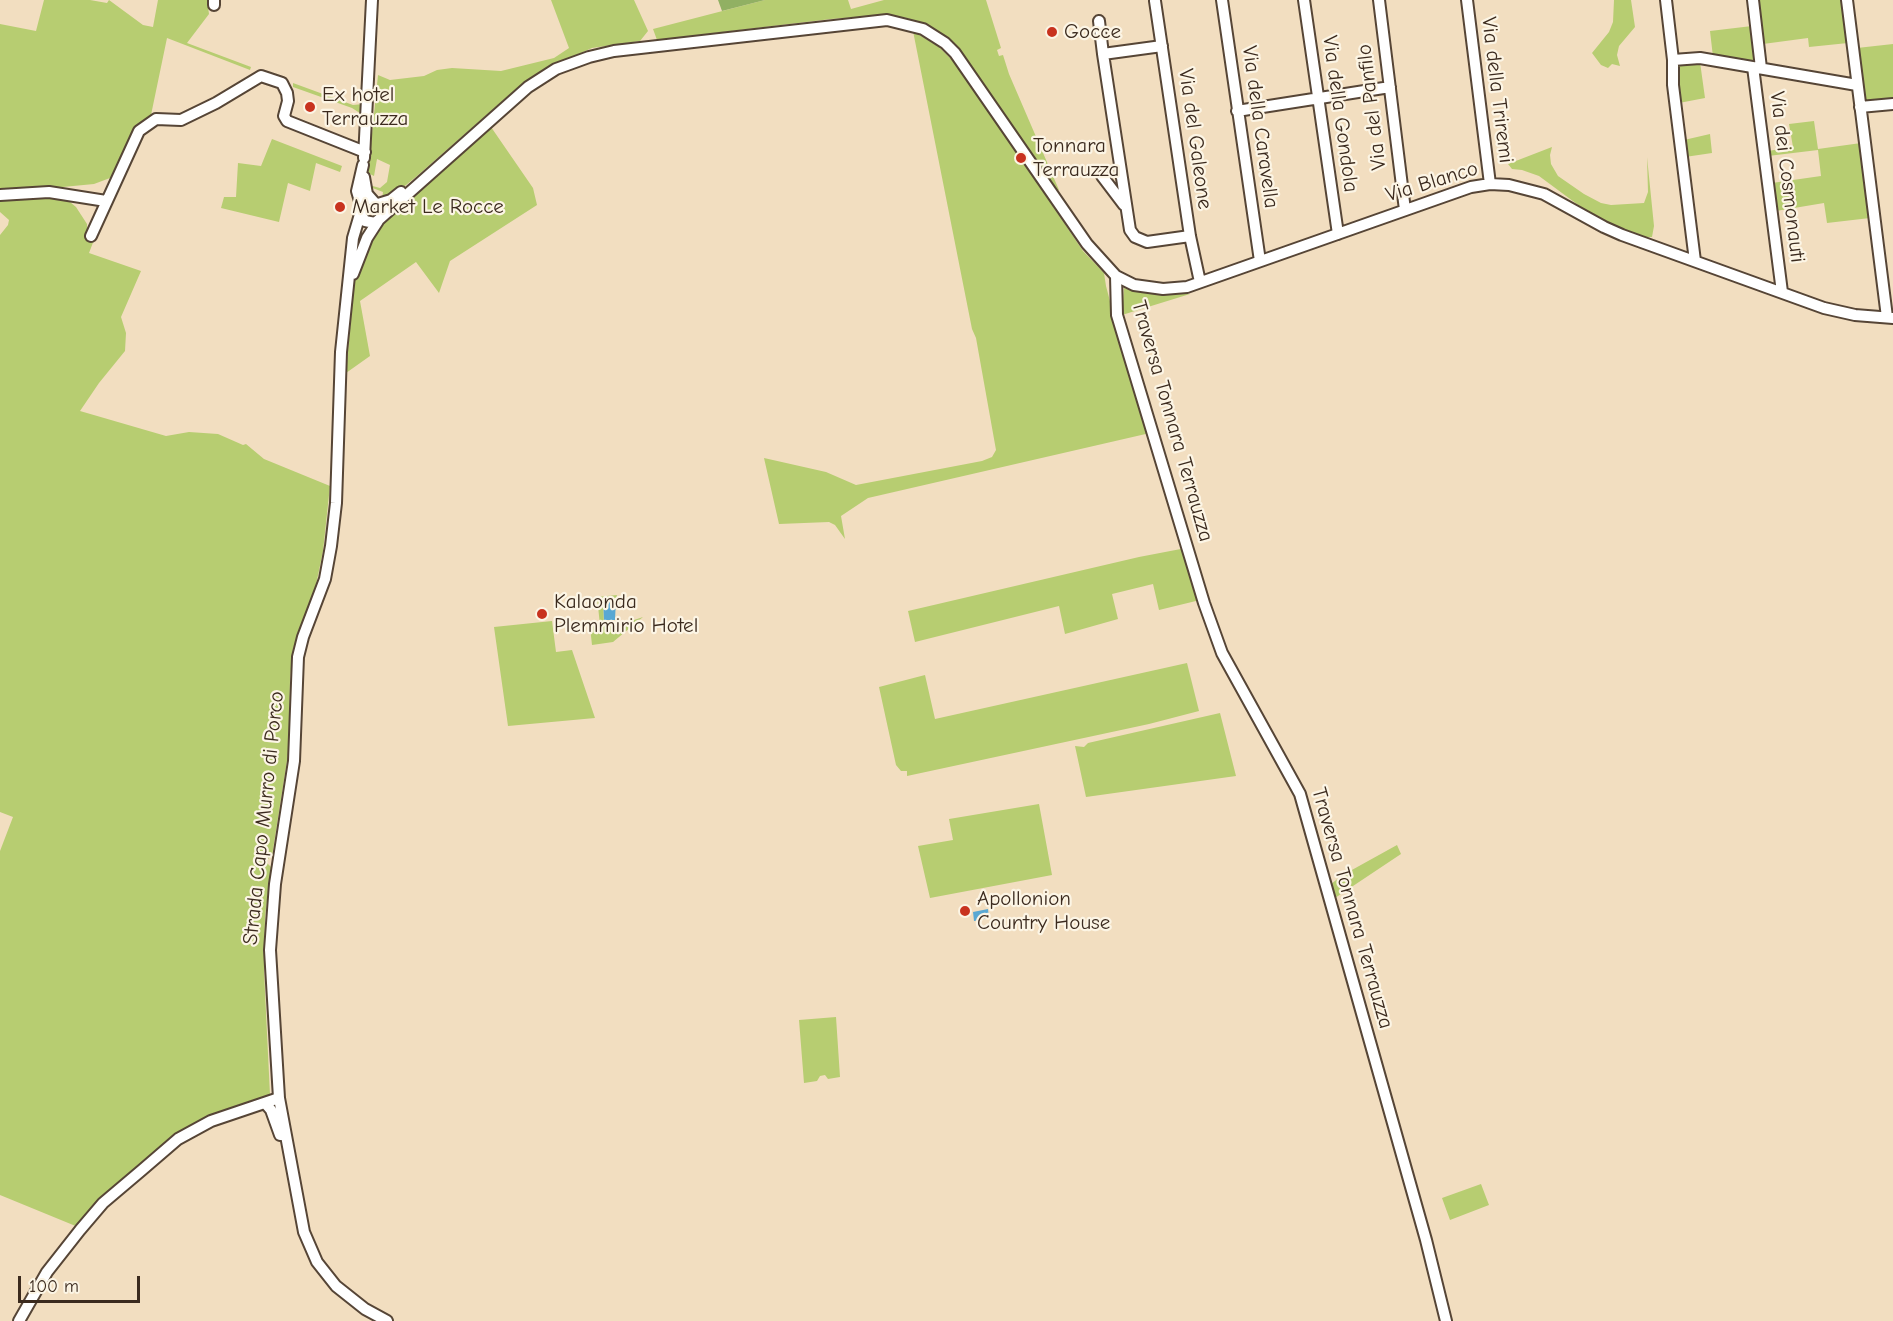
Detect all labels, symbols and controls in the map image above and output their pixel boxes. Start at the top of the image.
street label: Via della Triremi [1476,15,1518,165]
place label: Gocce [1064,19,1121,45]
marker: Gocce [1045,25,1059,39]
street label: Via della Gondola [1317,34,1363,194]
street label: Via del Panfilo [1352,43,1392,171]
street label: Via della Caravella [1236,44,1284,210]
street label: Via del Galeone [1173,67,1217,211]
place label: Ex hotel Terrauzza [322,82,408,132]
street label: Via dei Cosmonauti [1764,90,1810,264]
marker: Ex hotel Terrauzza [303,100,317,114]
place label: Tonnara Terrauzza [1033,133,1119,183]
marker: Tonnara Terrauzza [1014,151,1028,165]
street label: Via Blanco [1383,156,1481,208]
place label: Market Le Rocce [352,194,504,220]
marker: Market Le Rocce [333,200,347,214]
street label: Traversa Tonnara Terrauzza [1125,298,1219,544]
place label: Kalaonda Plemmirio Hotel [554,589,698,639]
marker: Kalaonda Plemmirio Hotel [535,607,549,621]
street label: Strada Capo Murro di Porco [238,690,290,946]
street label: Traversa Tonnara Terrauzza [1305,785,1399,1031]
place label: Apollonion Country House [977,886,1110,936]
marker: Apollonion Country House [958,904,972,918]
scale bar [21,1264,142,1302]
text: 100 m [29,1276,79,1297]

